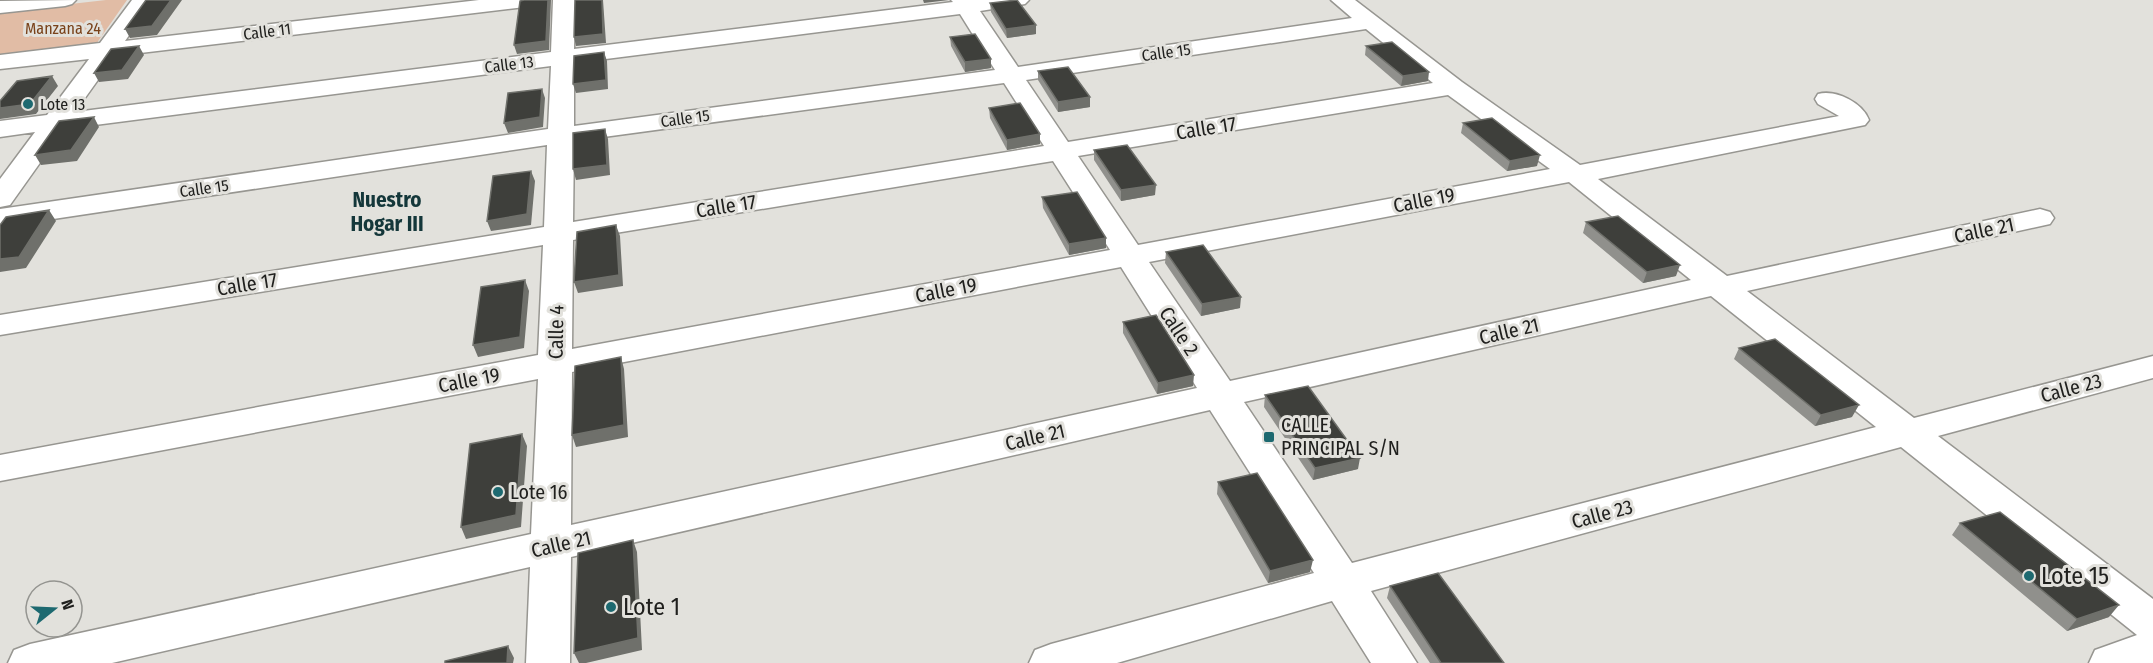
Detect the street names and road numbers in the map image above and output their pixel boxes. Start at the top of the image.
street label: Calle 11 [242,19,292,44]
street label: Calle 15 [1140,40,1192,65]
street label: Calle 13 [484,52,535,77]
street label: Calle 15 [659,106,711,131]
street label: Calle 17 [1174,111,1238,145]
street label: Calle 15 [178,176,230,201]
street label: Calle 19 [1391,182,1457,218]
street label: Calle 17 [694,189,758,223]
street label: Calle 21 [1952,212,2016,248]
street label: Calle 17 [215,267,279,301]
street label: Calle 19 [913,272,979,308]
street label: Calle 2 [1154,302,1204,360]
street label: Calle 4 [544,304,568,359]
street label: Calle 21 [1477,312,1541,350]
street label: Calle 19 [436,362,502,398]
street label: Calle 23 [2038,368,2104,408]
street label: Calle 21 [1003,418,1067,456]
street label: Calle 23 [1569,494,1635,534]
street label: Calle 21 [529,525,593,563]

